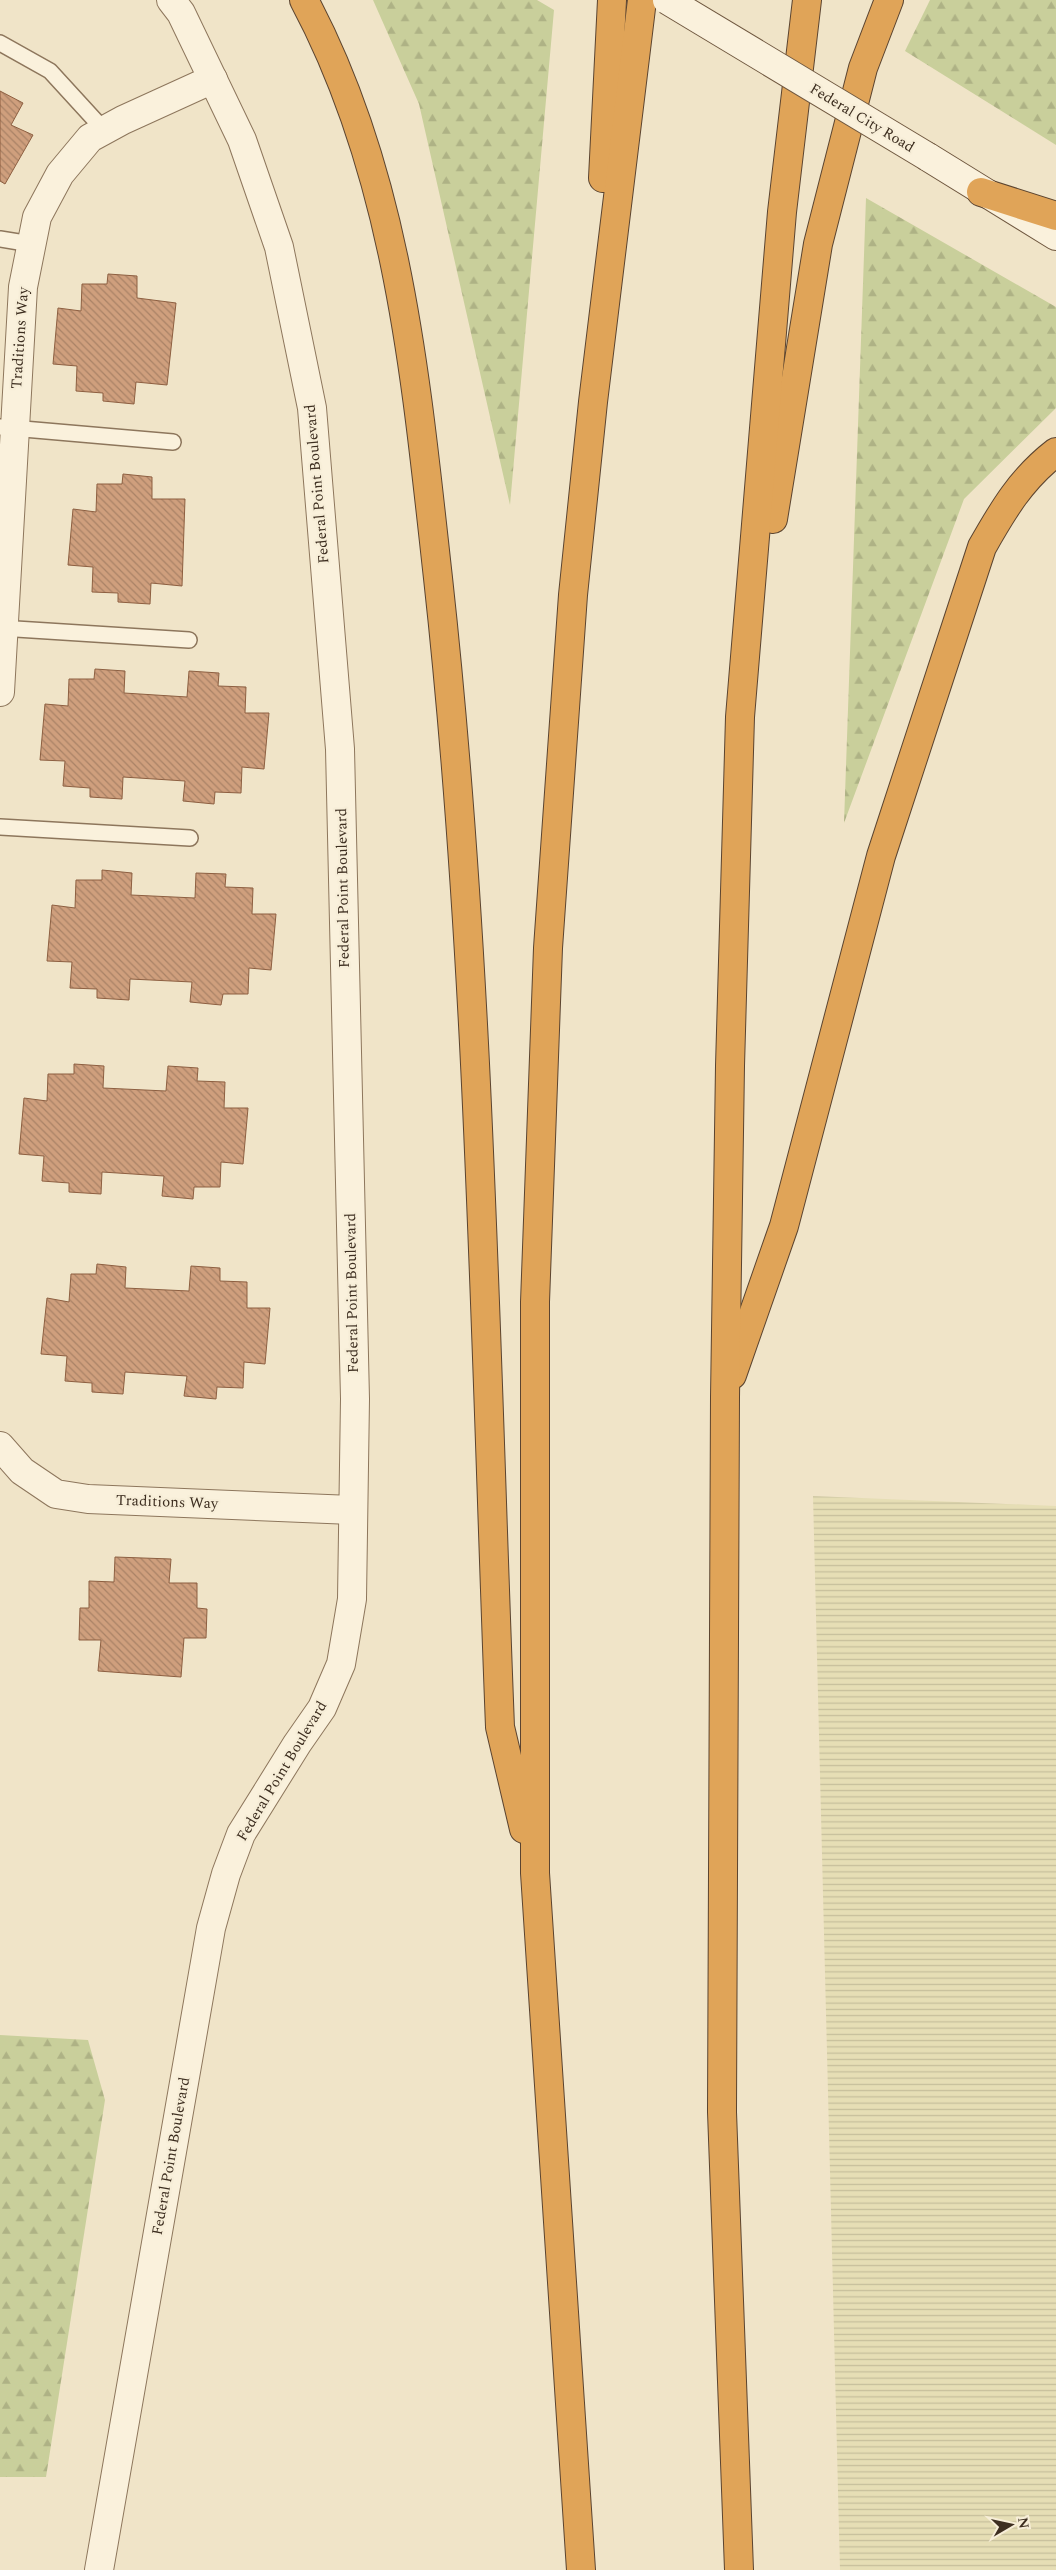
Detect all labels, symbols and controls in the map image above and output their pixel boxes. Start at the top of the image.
street label: Federal City Road [805,78,919,158]
street label: Traditions Way [5,285,35,390]
street label: Federal Point Boulevard [299,403,335,565]
street label: Federal Point Boulevard [330,808,356,968]
street label: Federal Point Boulevard [339,1213,365,1373]
street label: Traditions Way [116,1489,219,1515]
street label: Federal Point Boulevard [231,1696,333,1846]
street label: Federal Point Boulevard [146,2075,196,2237]
north arrow [986,2500,1036,2550]
text: N [1012,2516,1035,2530]

